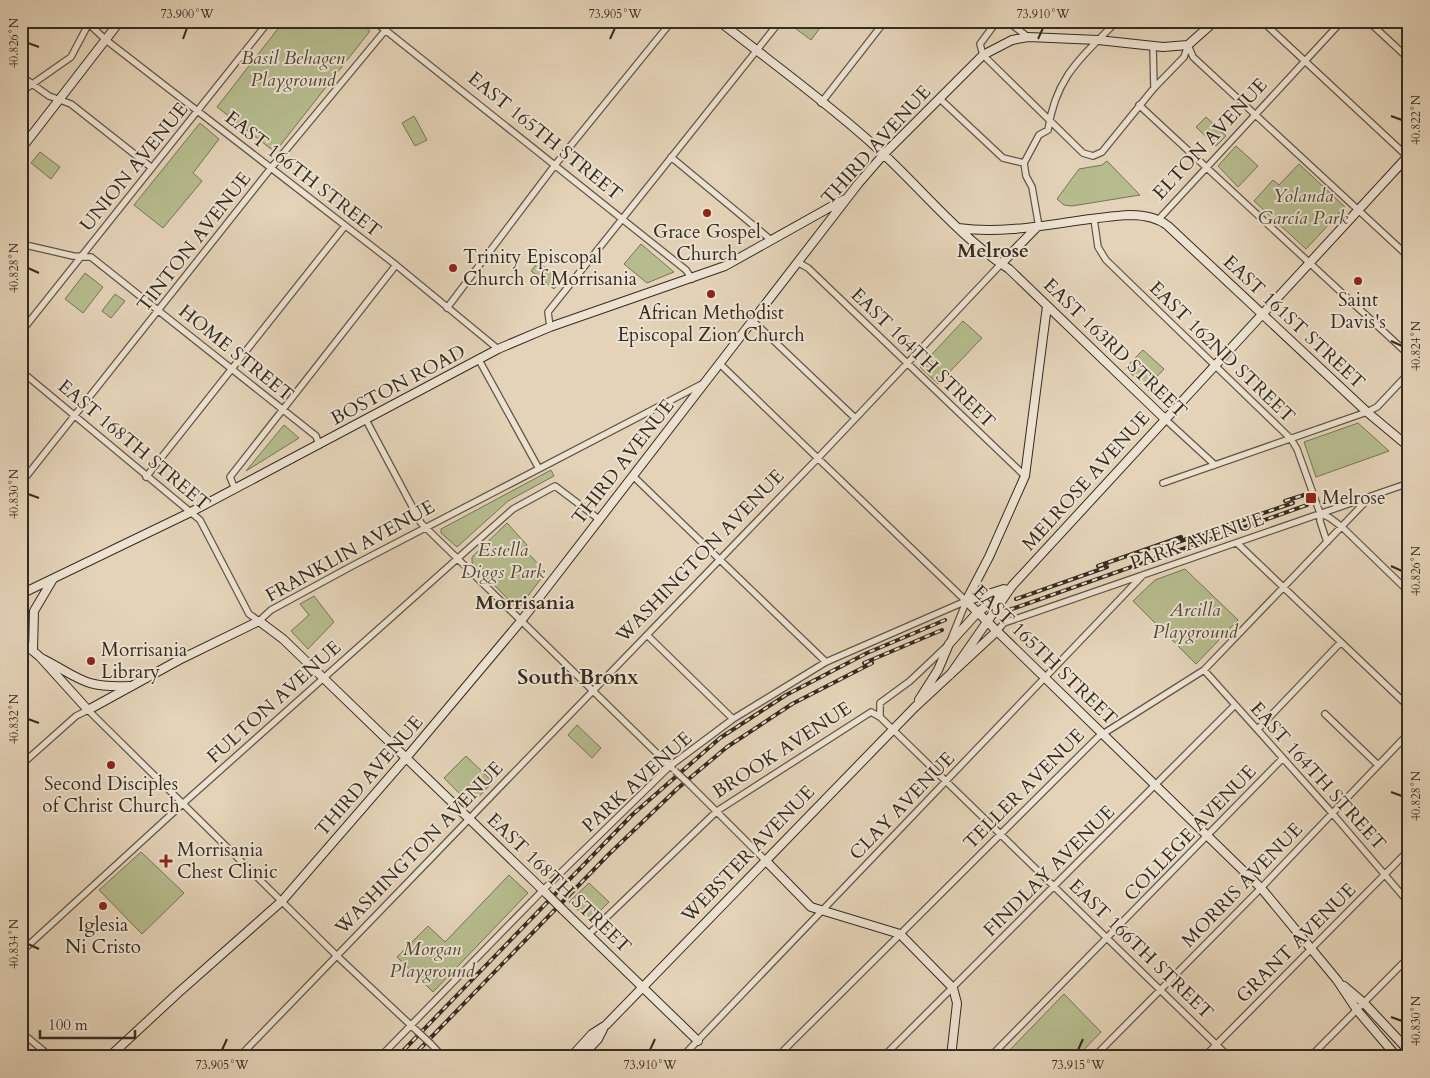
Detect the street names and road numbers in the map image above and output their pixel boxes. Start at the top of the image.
street label: EAST 165TH STREET [462,66,628,207]
street label: ELTON AVENUE [1147,73,1273,205]
street label: THIRD AVENUE [815,80,937,210]
street label: UNION AVENUE [74,97,194,237]
street label: EAST 166TH STREET [219,105,387,243]
street label: TINTON AVENUE [131,167,257,317]
street label: EAST 161ST STREET [1217,249,1371,395]
street label: EAST 163RD STREET [1037,272,1193,424]
street label: EAST 162ND STREET [1143,275,1301,429]
street label: EAST 164TH STREET [845,282,1001,434]
street label: HOME STREET [173,299,299,408]
street label: BOSTON ROAD [326,339,470,431]
street label: EAST 168TH STREET [52,373,216,517]
street label: THIRD AVENUE [566,394,680,530]
street label: MELROSE AVENUE [1016,406,1156,556]
street label: WASHINGTON AVENUE [609,464,790,649]
street label: FRANKLIN AVENUE [261,494,439,608]
street label: PARK AVENUE [1127,506,1267,576]
street label: EAST 165TH STREET [967,579,1123,731]
street label: FULTON AVENUE [201,635,347,769]
street label: BROOK AVENUE [707,695,857,805]
street label: EAST 164TH STREET [1244,696,1392,856]
street label: THIRD AVENUE [309,710,429,842]
street label: TELLER AVENUE [958,723,1090,855]
street label: PARK AVENUE [576,726,698,838]
street label: CLAY AVENUE [844,746,960,866]
street label: WASHINGTON AVENUE [328,756,509,941]
street label: COLLEGE AVENUE [1118,759,1262,907]
street label: WEBSTER AVENUE [675,780,820,929]
street label: FINDLAY AVENUE [978,800,1120,942]
street label: EAST 168TH STREET [481,807,637,959]
street label: MORRIS AVENUE [1176,817,1308,953]
street label: EAST 166TH STREET [1063,873,1219,1025]
street label: GRANT AVENUE [1230,877,1362,1009]

